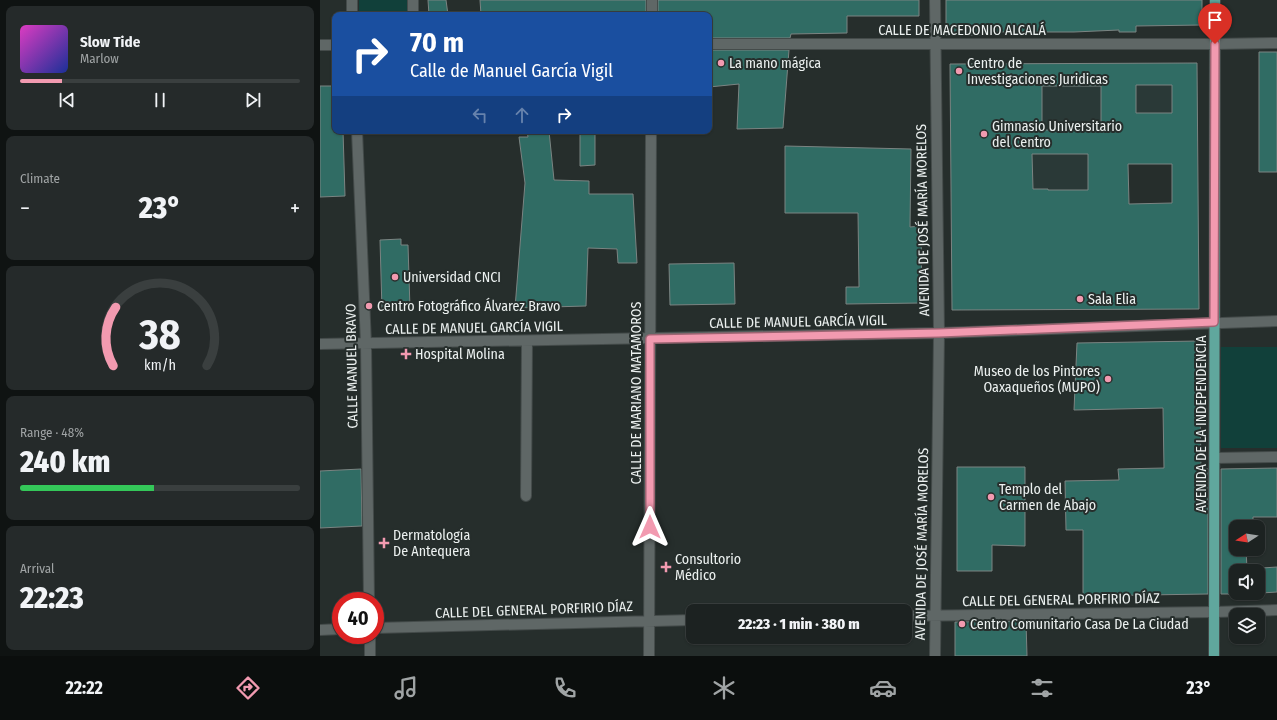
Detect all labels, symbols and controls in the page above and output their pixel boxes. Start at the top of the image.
pin [1198,3,1232,44]
icon: arrive [1204,9,1226,31]
street label: CALLE DE MACEDONIO ALCALÁ [878,21,1047,39]
text: 70 m [410,26,464,59]
icon: right [344,28,396,80]
text: Slow Tide [80,33,140,51]
text: Marlow [80,51,119,66]
place label: La mano mágica [729,55,821,72]
place label: Centro de Investigaciones Juridicas [967,55,1108,88]
marker: La mano mágica [716,58,726,68]
text: Calle de Manuel García Vigil [410,60,613,82]
marker: Centro de Investigaciones Juridicas [954,66,964,76]
icon: previous [56,89,78,111]
icon: pause [149,89,171,111]
icon: next [242,89,264,111]
icon: left [469,104,491,126]
icon: ahead [511,104,533,126]
icon: right [553,104,575,126]
place label: Gimnasio Universitario del Centro [992,118,1122,151]
street label: AVENIDA DE JOSÉ MARÍA MORELOS [912,124,933,316]
marker: Gimnasio Universitario del Centro [979,129,989,139]
text: Climate [20,171,60,186]
text: 23° [139,190,181,226]
text: − [20,195,30,222]
text: + [290,195,300,222]
place label: Universidad CNCI [403,269,501,286]
marker: Universidad CNCI [390,272,400,282]
place label: Sala Elia [1088,291,1136,308]
marker: Sala Elia [1075,294,1085,304]
place label: Centro Fotográfico Álvarez Bravo [377,297,560,315]
marker: Centro Fotográfico Álvarez Bravo [364,301,374,311]
street label: CALLE DE MARIANO MATAMOROS [628,302,645,484]
street label: CALLE MANUEL BRAVO [342,303,362,429]
text: 38 [138,310,181,360]
street label: CALLE DE MANUEL GARCÍA VIGIL [709,311,887,332]
street label: CALLE DE MANUEL GARCÍA VIGIL [385,317,563,338]
street label: AVENIDA DE LA INDEPENDENCIA [1193,335,1210,513]
place label: Hospital Molina [415,346,505,363]
marker: Hospital Molina [400,348,412,360]
text: km/h [144,357,176,374]
place label: Museo de los Pintores Oaxaqueños (MUPO) [974,363,1100,396]
marker: Museo de los Pintores Oaxaqueños (MUPO) [1103,374,1113,384]
text: Range · 48% [20,425,84,440]
text: 240 km [20,444,110,480]
street label: AVENIDA DE JOSÉ MARÍA MORELOS [911,448,932,640]
place label: Templo del Carmen de Abajo [999,481,1096,514]
marker: Templo del Carmen de Abajo [986,492,996,502]
position arrow [629,506,671,548]
north arrow [1229,520,1265,556]
map controls [1229,520,1265,644]
place label: Dermatología De Antequera [393,527,471,560]
marker: Dermatología De Antequera [378,537,390,549]
place label: Consultorio Médico [675,551,741,584]
text: Arrival [20,561,54,576]
marker: Consultorio Médico [660,561,672,573]
button: sound [1229,564,1265,600]
text: 22:23 [20,580,84,616]
street label: CALLE DEL GENERAL PORFIRIO DÍAZ [962,589,1160,610]
speed limit sign: 40 [332,592,384,644]
street label: CALLE DEL GENERAL PORFIRIO DÍAZ [435,597,634,622]
button: layers [1229,608,1265,644]
text: 22:23 · 1 min · 380 m [738,615,860,633]
place label: Centro Comunitario Casa De La Ciudad [970,616,1189,633]
marker: Centro Comunitario Casa De La Ciudad [957,619,967,629]
icon: directions [234,674,262,702]
icon: music [392,674,420,702]
icon: phone [551,674,579,702]
icon: climate [710,674,738,702]
icon: car [869,674,897,702]
icon: filters [1028,674,1056,702]
text: 22:22 [65,677,103,699]
text: 23° [1186,677,1212,699]

